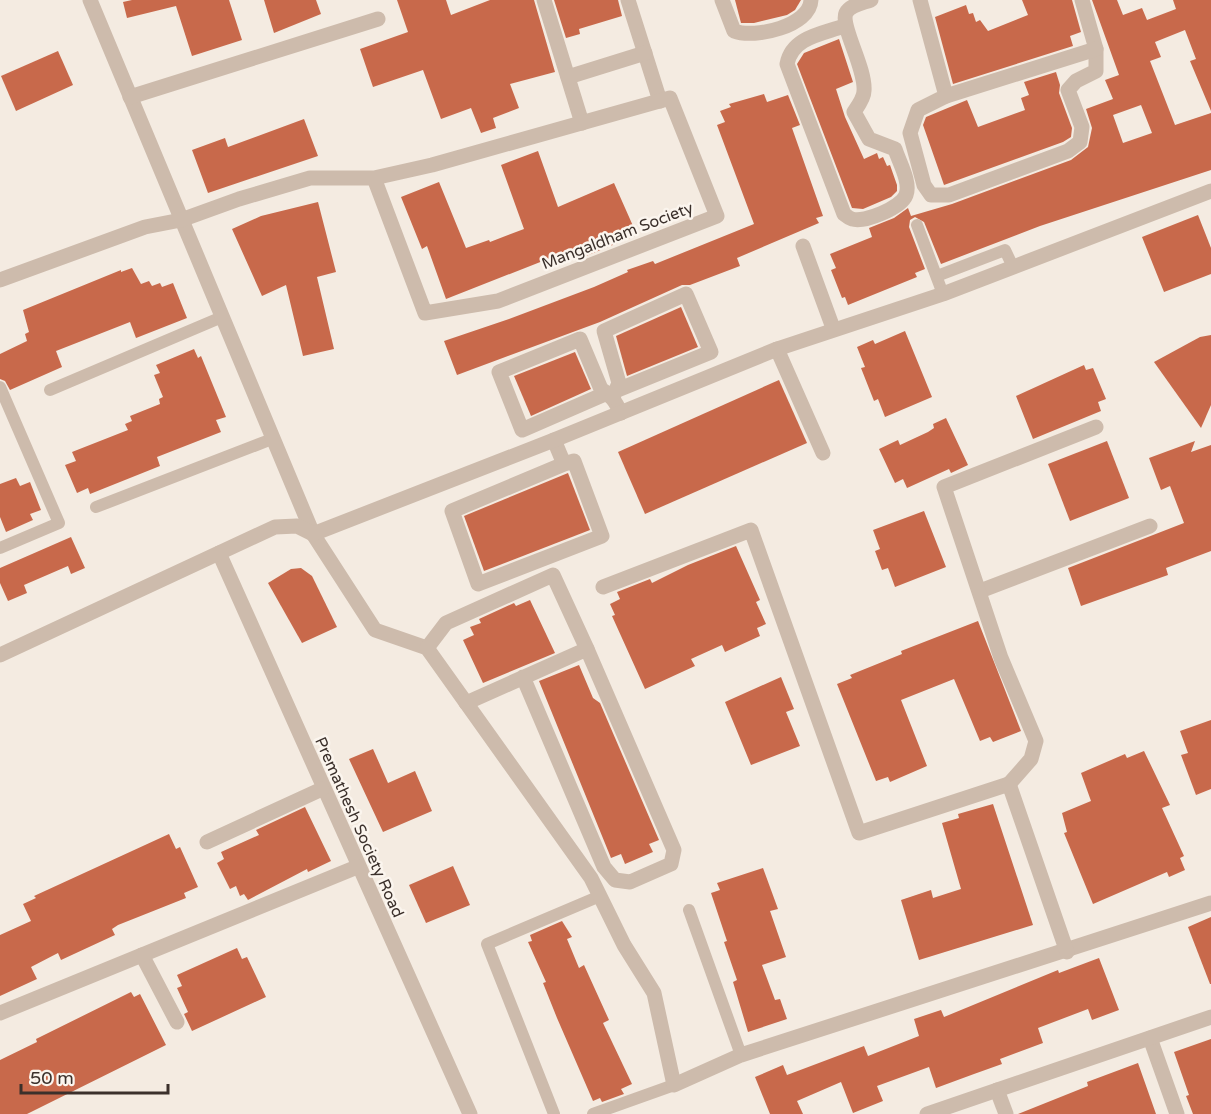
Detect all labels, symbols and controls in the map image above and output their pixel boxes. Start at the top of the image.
street label: Mangaldham Society [539,198,696,274]
street label: Premathesh Society Road [310,734,408,921]
scale bar [21,1057,168,1095]
text: 50 m [30,1067,74,1089]

